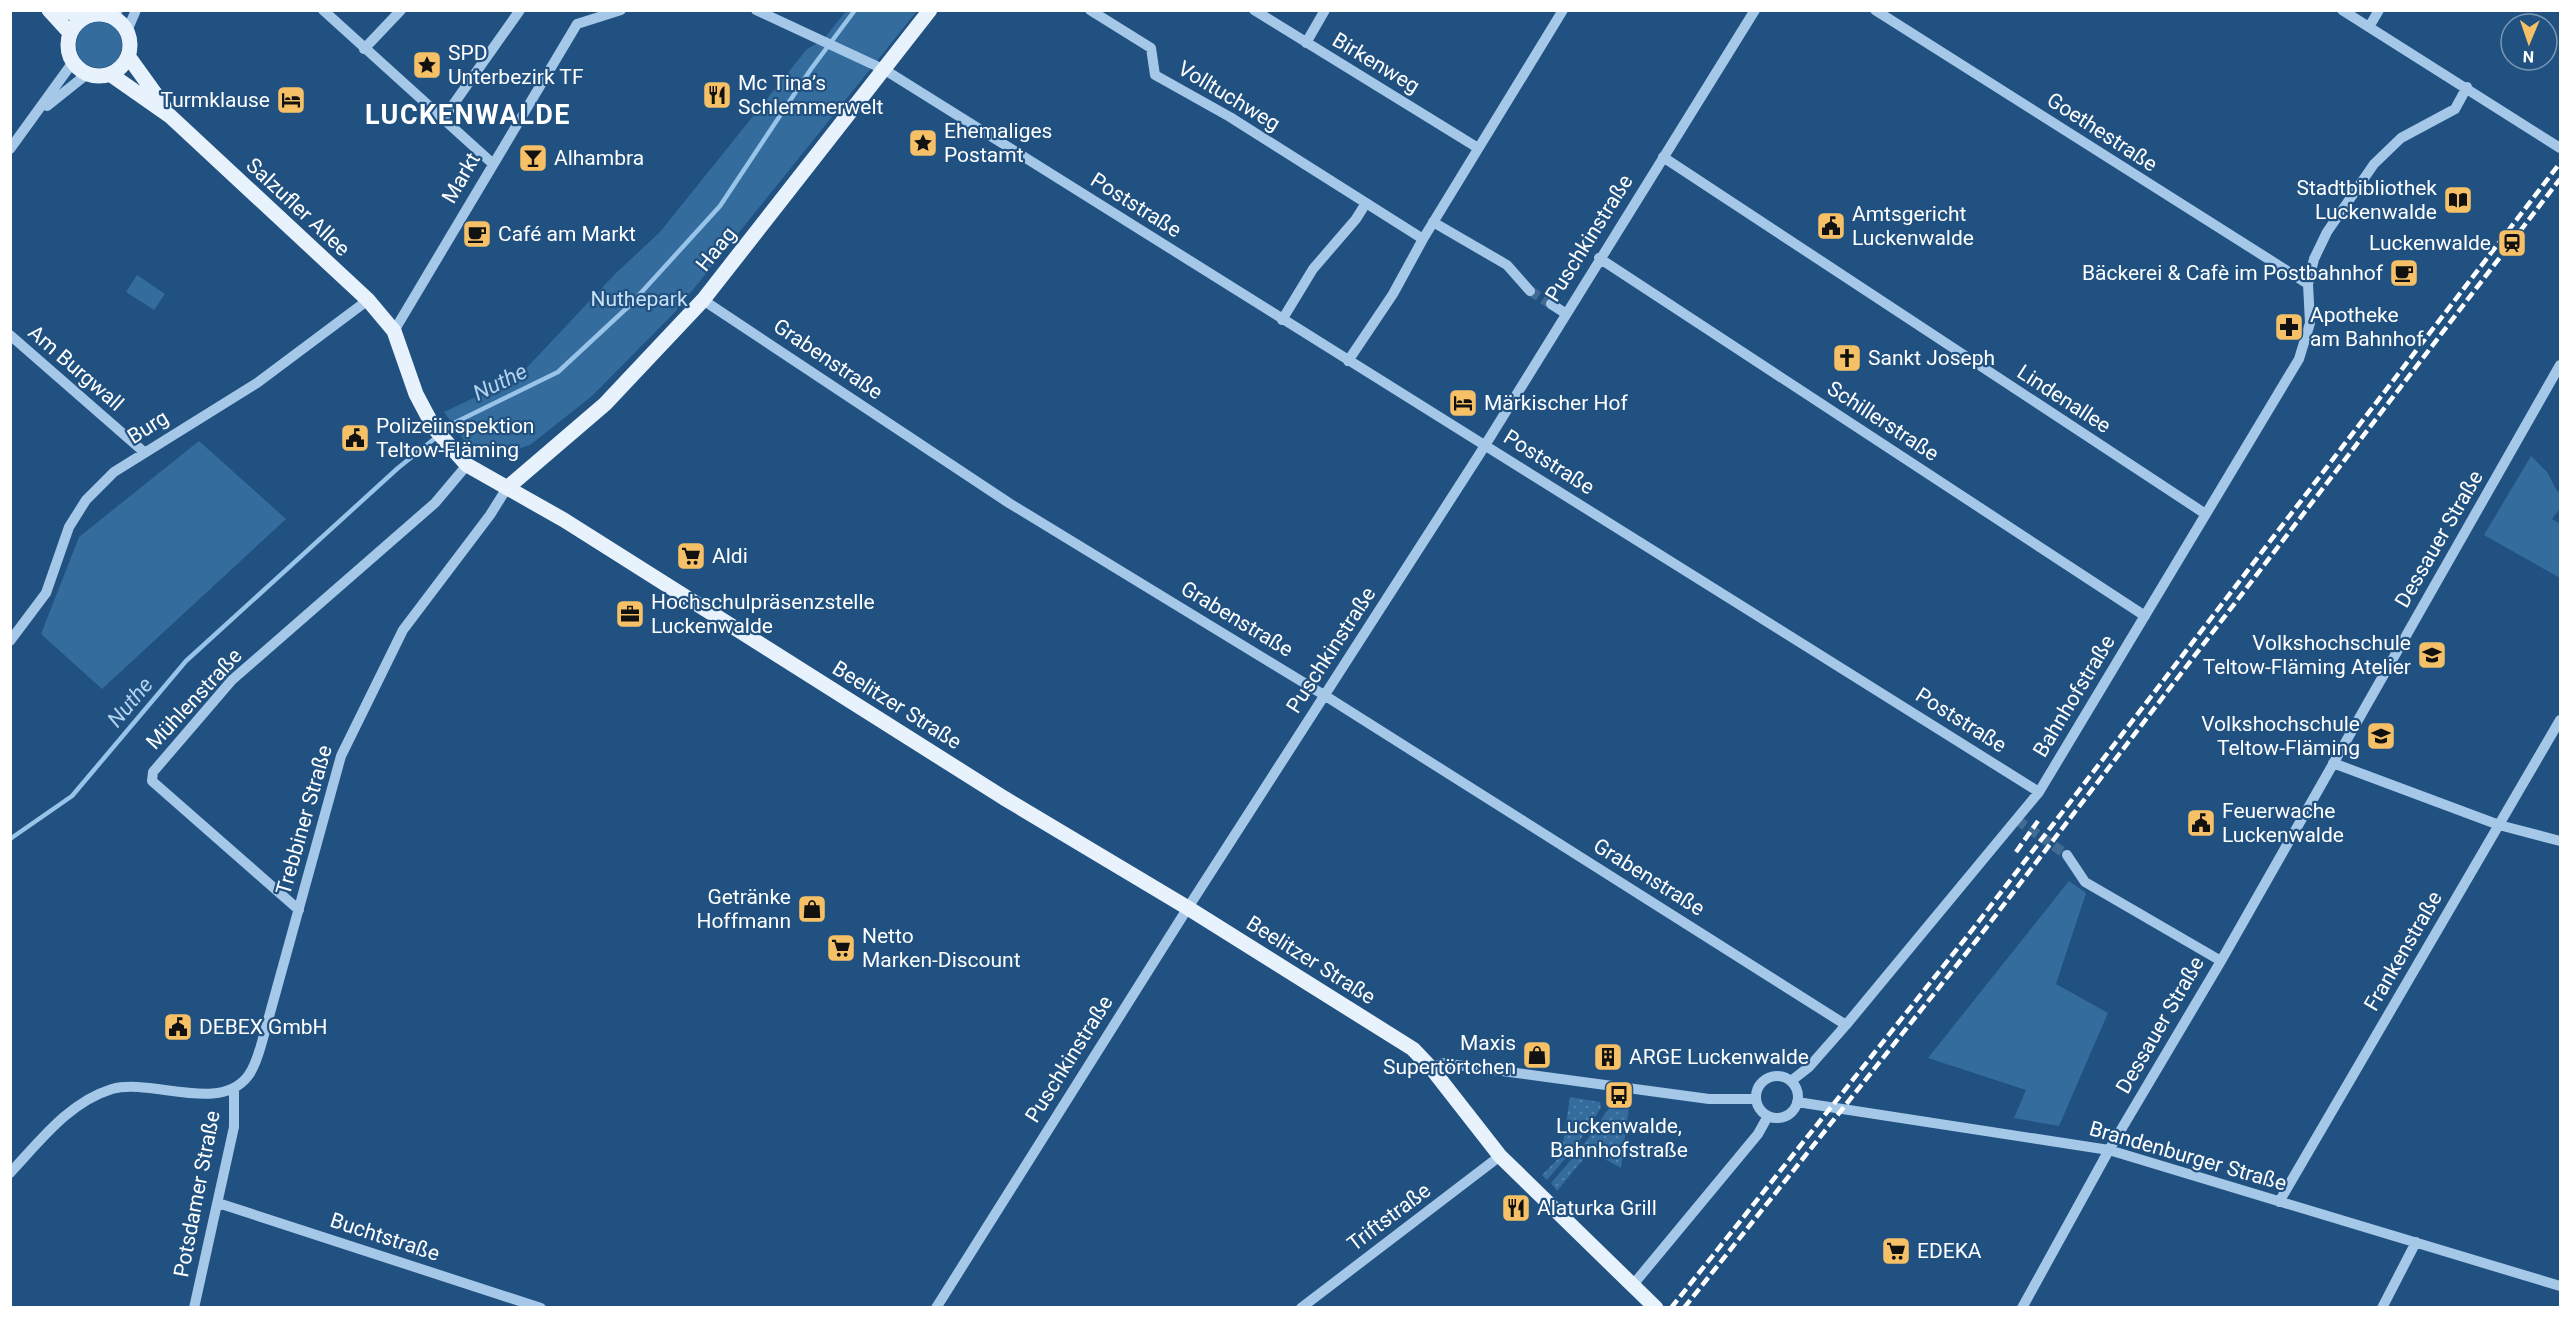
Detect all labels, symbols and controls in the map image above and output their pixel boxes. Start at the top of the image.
north arrow [2499,12,2559,72]
street label: Birkenweg [1328,28,1424,98]
place label: SPD Unterbezirk TF [448,41,584,89]
text: N [2523,47,2534,66]
place icon: SPD Unterbezirk TF [411,49,443,81]
street label: Volltuchweg [1174,56,1284,136]
place label: Mc Tina’s Schlemmerwelt [738,71,884,119]
restaurant icon: Mc Tina’s Schlemmerwelt [701,79,733,111]
hotel icon: Turmklause [275,84,307,116]
place label: Turmklause [161,88,270,112]
street label: Goethestraße [2042,88,2162,176]
district label: LUCKENWALDE [365,99,571,131]
place label: Ehemaliges Postamt [944,119,1052,167]
place icon: Ehemaliges Postamt [907,127,939,159]
bar icon: Alhambra [517,142,549,174]
place label: Alhambra [554,146,644,170]
street label: Markt [437,148,485,208]
street label: Salzufler Allee [241,153,355,261]
street label: Poststraße [1086,168,1186,242]
street label: Puschkinstraße [1540,170,1638,306]
place label: Stadtbibliothek Luckenwalde [2296,176,2437,224]
library icon: Stadtbibliothek Luckenwalde [2442,184,2474,216]
place label: Amtsgericht Luckenwalde [1852,202,1974,250]
public building icon: Amtsgericht Luckenwalde [1815,210,1847,242]
cafe icon: Café am Markt [461,218,493,250]
place label: Café am Markt [498,222,636,246]
street label: Haag [691,222,741,276]
station icon: Luckenwalde [2496,227,2528,259]
place label: Luckenwalde [2369,231,2491,255]
cafe icon: Bäckerei & Cafè im Postbahnhof [2388,257,2420,289]
place label: Bäckerei & Cafè im Postbahnhof [2082,261,2384,285]
park label: Nuthepark [590,287,688,311]
place label: Apotheke am Bahnhof [2310,303,2424,351]
pharmacy icon: Apotheke am Bahnhof [2273,311,2305,343]
street label: Grabenstraße [769,314,887,404]
street label: Am Burgwall [24,320,128,416]
church icon: Sankt Joseph [1831,342,1863,374]
place label: Sankt Joseph [1868,346,1995,370]
water label: Nuthe [469,358,531,406]
street label: Lindenallee [2013,360,2115,438]
street label: Schillerstraße [1823,376,1943,466]
hotel icon: Märkischer Hof [1447,387,1479,419]
place label: Märkischer Hof [1484,391,1628,415]
street label: Burg [123,405,173,449]
place label: Polizeiinspektion Teltow-Fläming [376,414,534,462]
public building icon: Polizeiinspektion Teltow-Fläming [339,422,371,454]
street label: Poststraße [1499,425,1599,499]
street label: Dessauer Straße [2390,466,2488,612]
supermarket icon: Aldi [675,540,707,572]
place label: Aldi [712,544,748,568]
street label: Grabenstraße [1177,576,1297,662]
street label: Puschkinstraße [1281,583,1381,717]
place label: Hochschulpräsenzstelle Luckenwalde [651,590,875,638]
office icon: Hochschulpräsenzstelle Luckenwalde [614,598,646,630]
street label: Bahnhofstraße [2028,631,2120,761]
place label: Volkshochschule Teltow-Fläming Atelier [2203,631,2411,679]
school or university icon: Volkshochschule Teltow-Fläming Atelier [2416,639,2448,671]
street label: Mühlenstraße [141,644,247,754]
street label: Beelitzer Straße [828,656,966,754]
water label: Nuthe [102,672,158,732]
street label: Poststraße [1911,683,2011,757]
place label: Volkshochschule Teltow-Fläming [2201,712,2360,760]
school or university icon: Volkshochschule Teltow-Fläming [2365,720,2397,752]
street label: Trebbiner Straße [271,742,337,898]
place label: Feuerwache Luckenwalde [2222,799,2344,847]
public building icon: Feuerwache Luckenwalde [2185,807,2217,839]
street label: Grabenstraße [1589,833,1709,921]
place label: Getränke Hoffmann [696,885,791,933]
street label: Frankenstraße [2359,887,2447,1015]
shop icon: Getränke Hoffmann [796,893,828,925]
street label: Beelitzer Straße [1242,911,1380,1009]
place label: Netto Marken-Discount [862,924,1021,972]
supermarket icon: Netto Marken-Discount [825,932,857,964]
street label: Dessauer Straße [2111,952,2209,1098]
street label: Puschkinstraße [1020,991,1118,1127]
public building icon: DEBEX GmbH [162,1011,194,1043]
place label: DEBEX GmbH [199,1015,328,1039]
place label: Maxis Supertörtchen [1383,1031,1516,1079]
shop icon: Maxis Supertörtchen [1521,1039,1553,1071]
building icon: ARGE Luckenwalde [1592,1041,1624,1073]
place label: ARGE Luckenwalde [1629,1045,1809,1069]
bus stop icon: Luckenwalde, Bahnhofstraße [1603,1079,1635,1111]
street label: Potsdamer Straße [169,1109,225,1279]
place label: Luckenwalde, Bahnhofstraße [1550,1114,1688,1162]
street label: Brandenburger Straße [2087,1116,2289,1196]
street label: Triftstraße [1343,1178,1435,1256]
restaurant icon: Alaturka Grill [1500,1192,1532,1224]
place label: Alaturka Grill [1537,1196,1657,1220]
street label: Buchtstraße [327,1208,443,1266]
supermarket icon: EDEKA [1880,1235,1912,1267]
place label: EDEKA [1917,1239,1982,1263]

